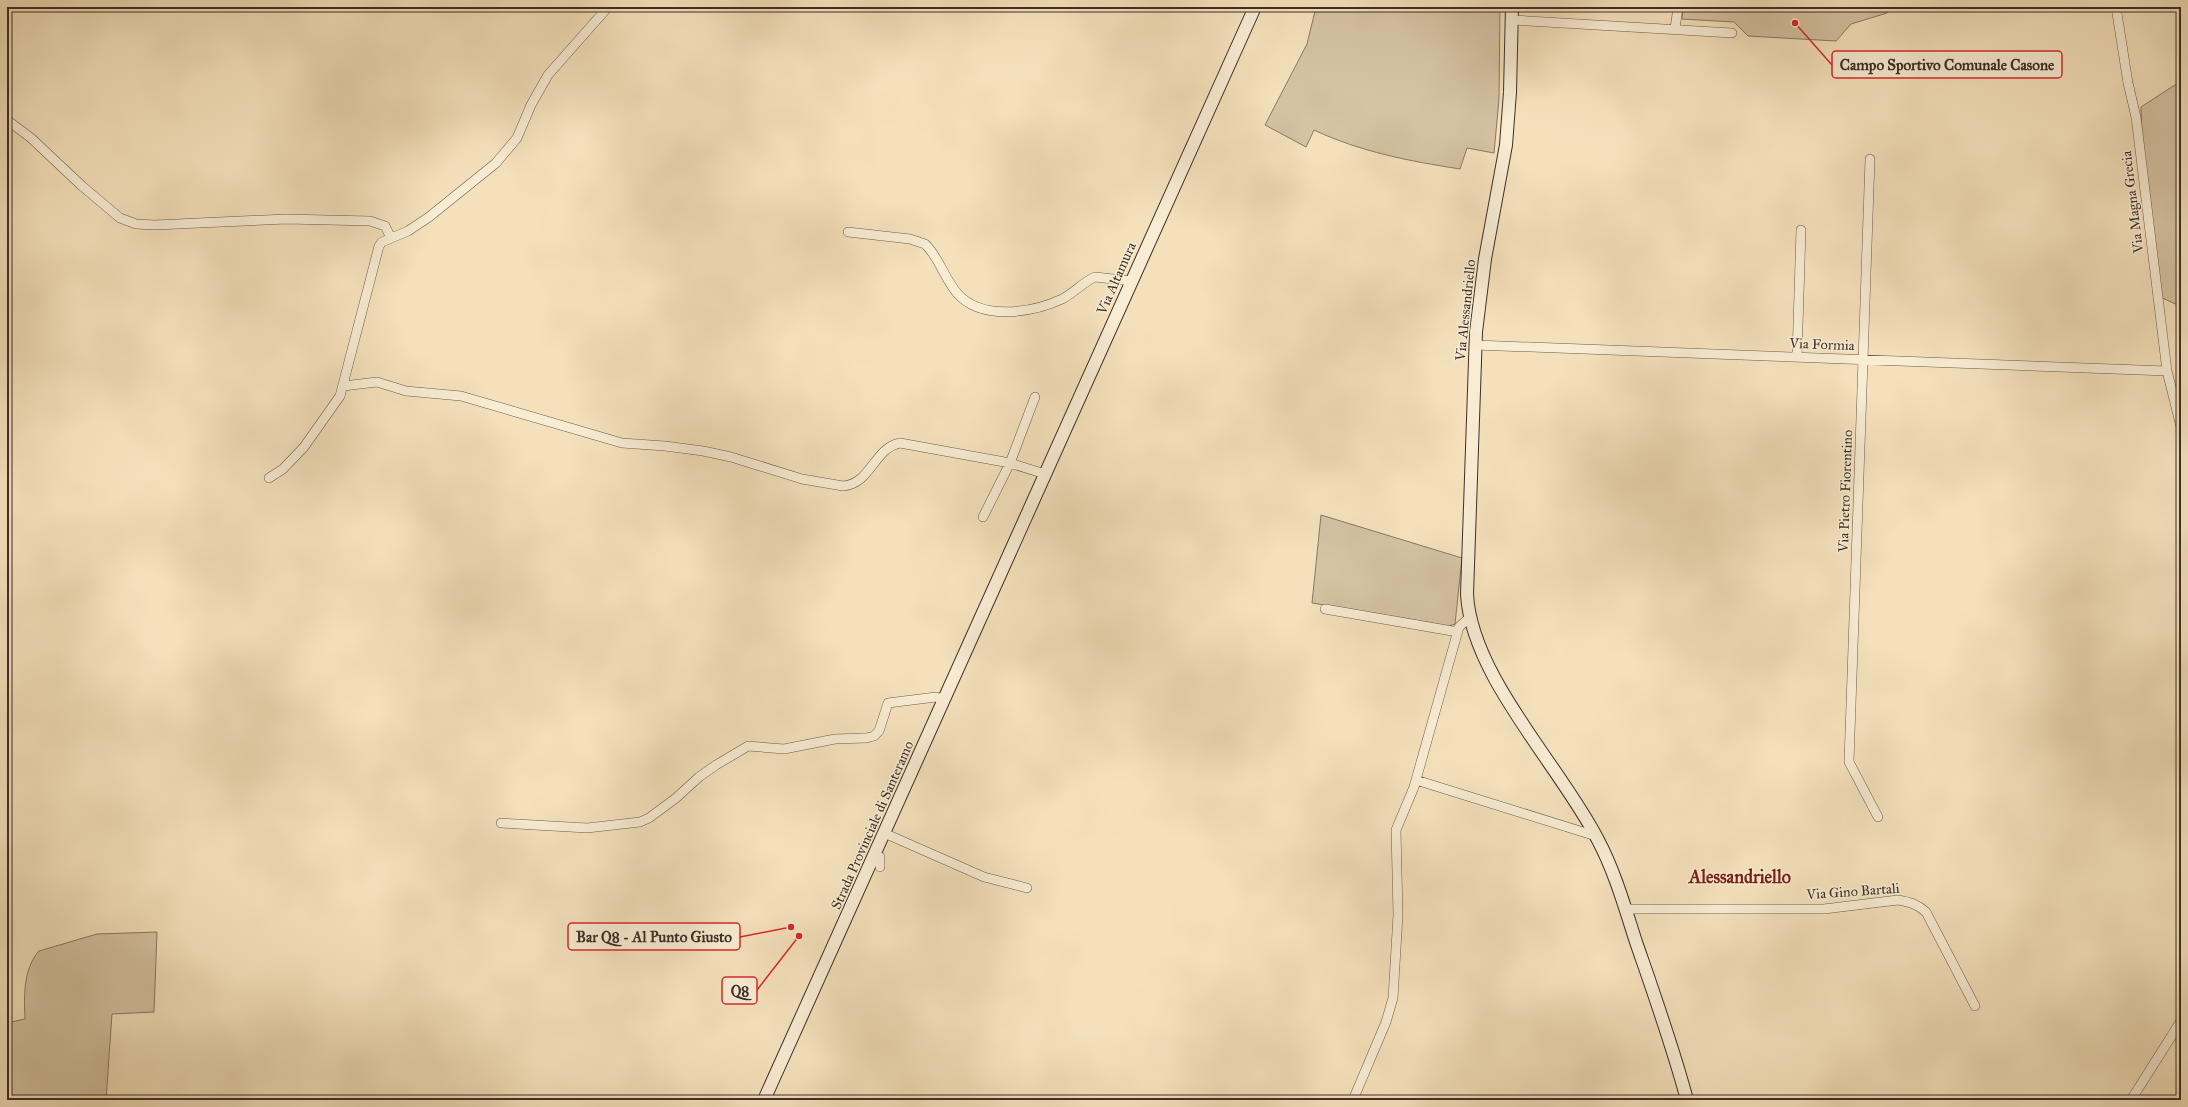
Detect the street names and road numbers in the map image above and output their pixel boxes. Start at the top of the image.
street label: Via Magna Grecia [2118,150,2147,255]
street label: Via Altamura [1093,240,1140,318]
street label: Via Alessandriello [1452,259,1479,363]
street label: Via Formia [1788,335,1855,354]
street label: Via Pietro Fiorentino [1835,429,1856,554]
street label: Strada Provinciale di Santeramo [827,738,917,912]
street label: Via Gino Bartali [1805,880,1900,903]

